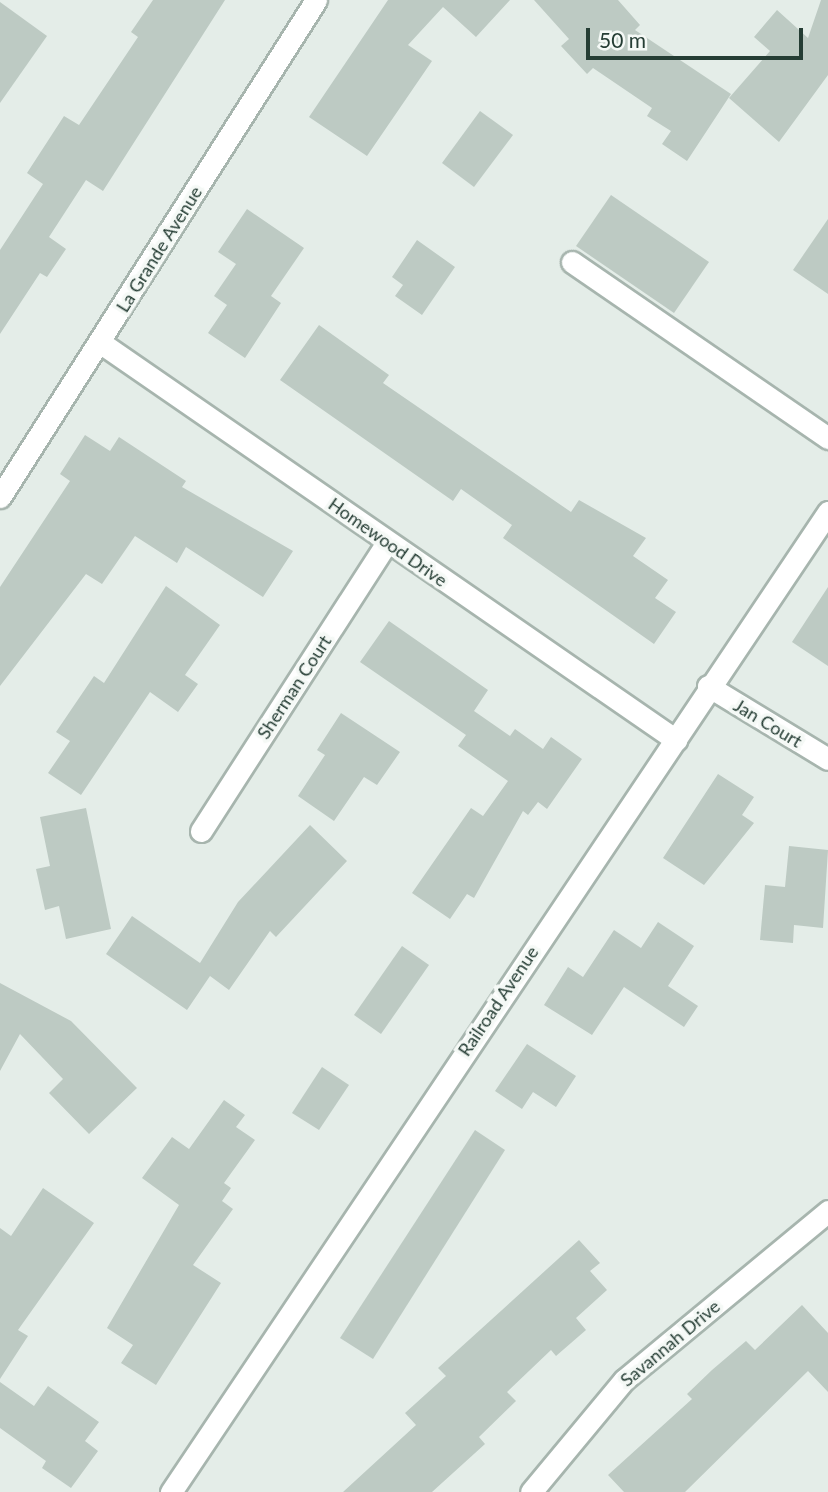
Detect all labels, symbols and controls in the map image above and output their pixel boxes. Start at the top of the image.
scale bar [590,14,807,58]
text: 50 m [599,27,646,52]
street label: La Grande Avenue [111,182,207,316]
street label: Homewood Drive [325,493,451,591]
street label: Sherman Court [252,631,336,743]
street label: Jan Court [730,694,806,752]
street label: Railroad Avenue [453,942,543,1060]
street label: Savannah Drive [616,1295,724,1391]

